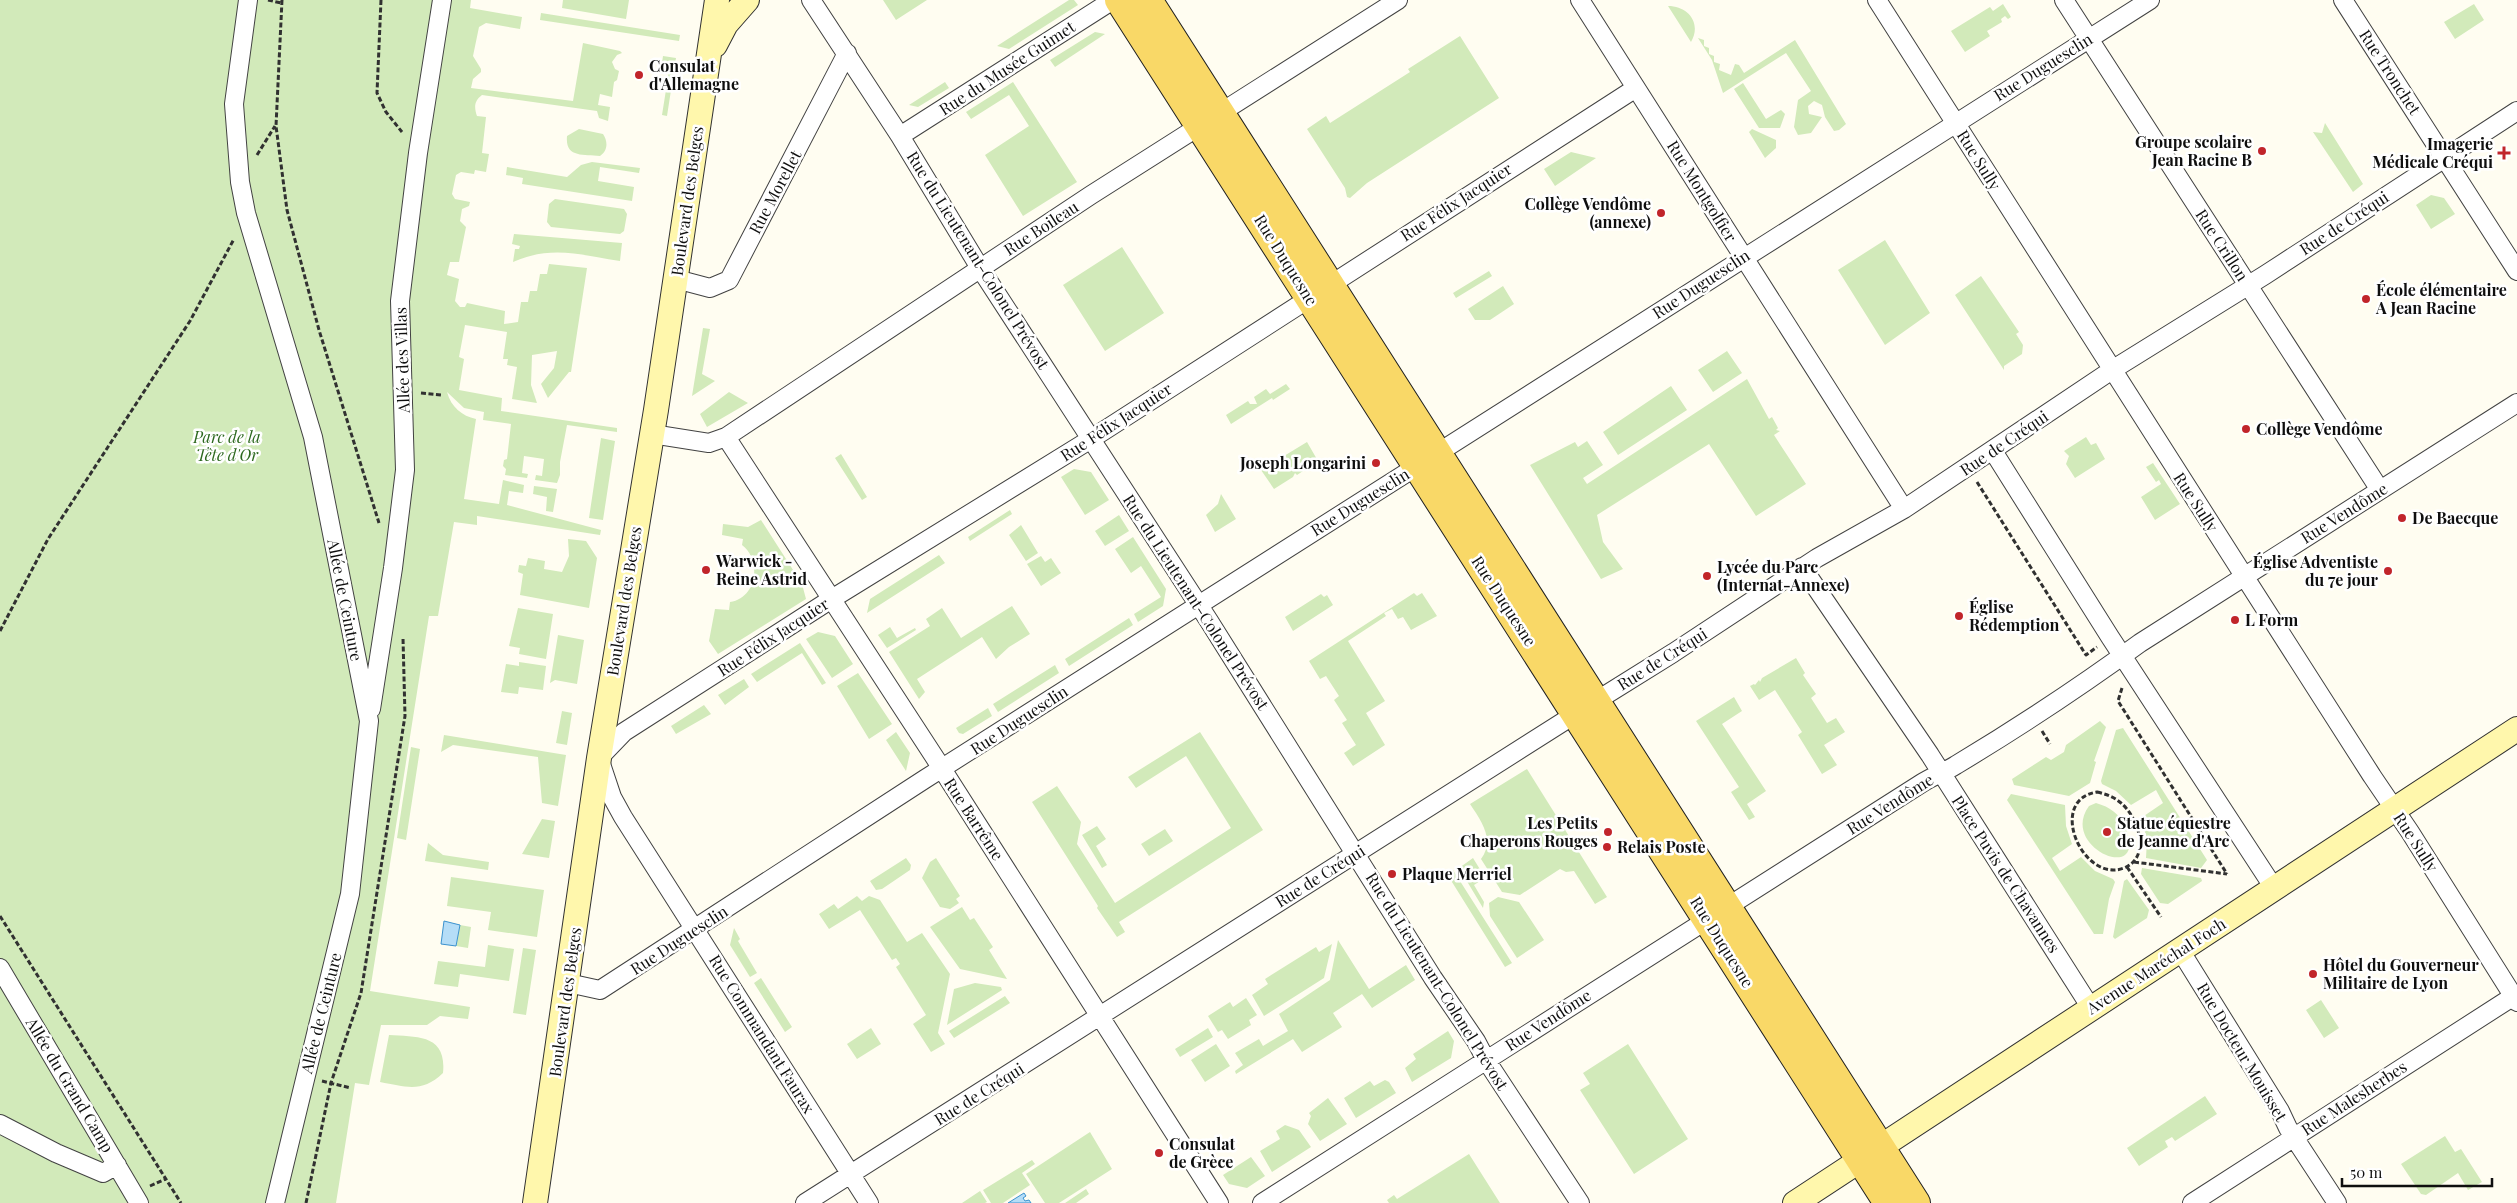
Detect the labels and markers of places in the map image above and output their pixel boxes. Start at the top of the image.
place label: Consulat d'Allemagne [649,55,739,94]
marker: Consulat d'Allemagne [633,69,645,81]
place label: Groupe scolaire Jean Racine B [2135,131,2252,170]
place label: Imagerie Médicale Créqui [2372,133,2493,172]
marker: Groupe scolaire Jean Racine B [2256,145,2268,157]
marker: Imagerie Médicale Créqui [2497,146,2511,160]
place label: Collège Vendôme (annexe) [1525,193,1651,232]
marker: Collège Vendôme (annexe) [1655,207,1667,219]
place label: École élémentaire A Jean Racine [2375,279,2507,318]
marker: École élémentaire A Jean Racine [2360,293,2372,305]
place label: Collège Vendôme [2256,418,2382,439]
marker: Collège Vendôme [2240,423,2252,435]
place label: Joseph Longarini [1239,452,1366,473]
marker: Joseph Longarini [1370,457,1382,469]
place label: De Baecque [2412,507,2498,528]
marker: De Baecque [2396,512,2408,524]
place label: Warwick - Reine Astrid [715,550,807,589]
place label: Église Adventiste du 7e jour [2253,551,2379,590]
place label: Lycée du Parc (Internat-Annexe) [1717,556,1849,595]
marker: Warwick - Reine Astrid [700,564,712,576]
marker: Église Adventiste du 7e jour [2382,565,2394,577]
marker: Lycée du Parc (Internat-Annexe) [1701,570,1713,582]
place label: Église Rédemption [1969,596,2059,635]
place label: L Form [2245,609,2299,630]
marker: Église Rédemption [1953,610,1965,622]
marker: L Form [2229,614,2241,626]
place label: Les Petits Chaperons Rouges [1460,812,1598,851]
place label: Statue équestre de Jeanne d'Arc [2117,812,2231,851]
marker: Les Petits Chaperons Rouges [1602,826,1614,838]
marker: Statue équestre de Jeanne d'Arc [2101,826,2113,838]
place label: Relais Poste [1617,836,1706,857]
marker: Relais Poste [1601,841,1613,853]
place label: Plaque Merriel [1402,863,1512,884]
marker: Plaque Merriel [1386,868,1398,880]
place label: Hôtel du Gouverneur Militaire de Lyon [2323,954,2479,993]
marker: Hôtel du Gouverneur Militaire de Lyon [2307,968,2319,980]
place label: Consulat de Grèce [1169,1133,1235,1172]
marker: Consulat de Grèce [1153,1147,1165,1159]

